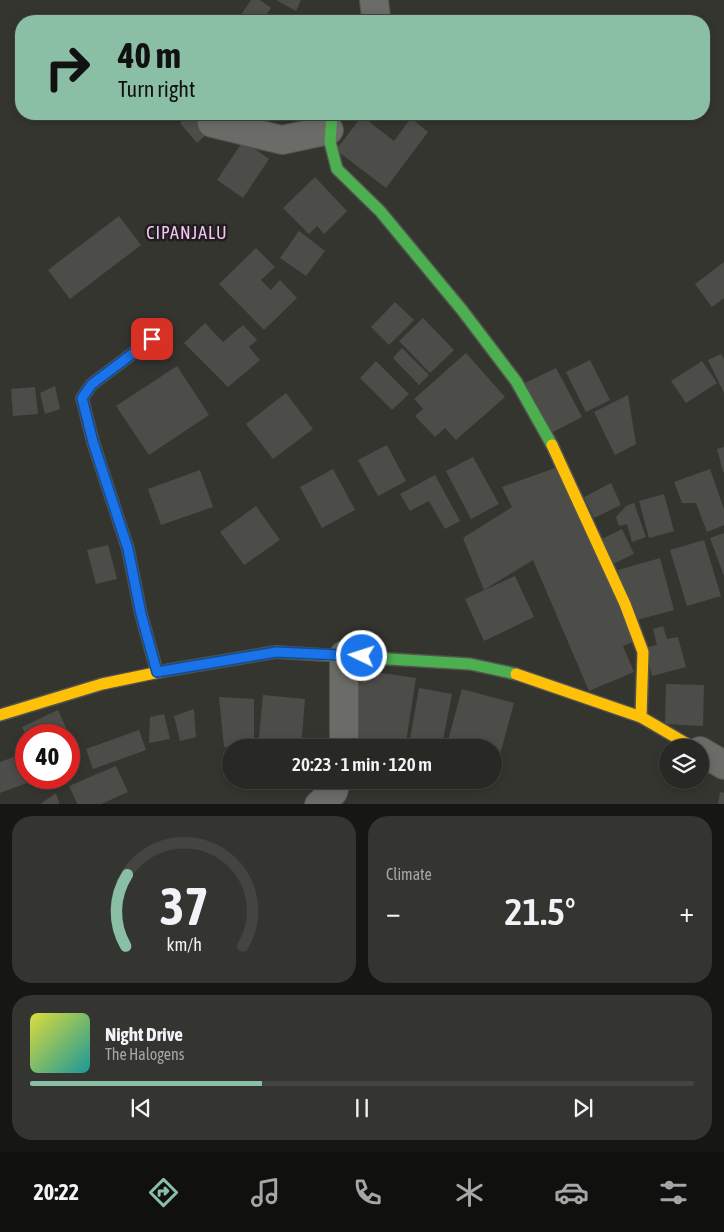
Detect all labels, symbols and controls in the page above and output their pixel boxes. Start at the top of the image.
icon: right [35,35,100,100]
text: 40 m [118,35,181,75]
text: Turn right [118,76,195,102]
district label: CIPANJALU [146,222,228,243]
pin [131,318,173,360]
icon: arrive [138,325,166,353]
position arrow [335,629,387,681]
speed limit sign: 40 [15,724,80,789]
map controls [659,739,709,789]
button: layers [659,739,709,789]
text: 20:23 · 1 min · 120 m [292,753,432,775]
text: Climate [386,865,432,883]
text: 37 [160,876,208,936]
text: 21.5° [505,890,575,933]
text: − [386,896,401,928]
text: + [679,896,694,928]
text: km/h [166,934,202,955]
text: Night Drive [105,1023,183,1045]
text: The Halogens [105,1045,185,1063]
icon: previous [127,1094,155,1122]
icon: pause [348,1094,376,1122]
icon: next [569,1094,597,1122]
icon: directions [146,1175,181,1210]
icon: music [248,1175,283,1210]
icon: phone [350,1175,385,1210]
icon: climate [452,1175,487,1210]
icon: car [554,1175,589,1210]
icon: filters [656,1175,691,1210]
text: 20:22 [33,1179,79,1205]

